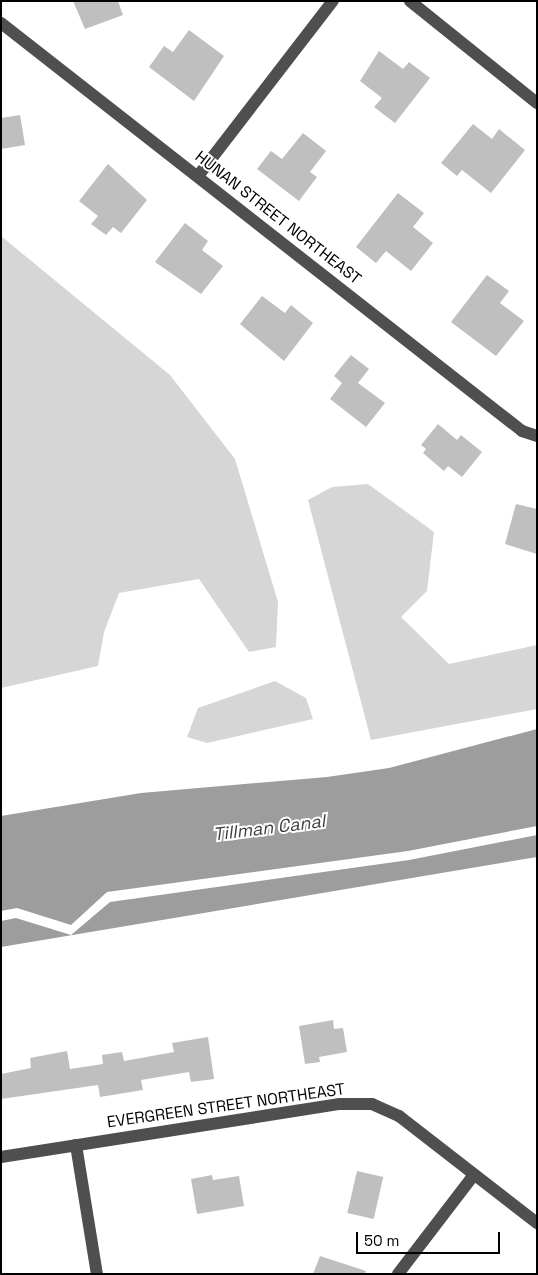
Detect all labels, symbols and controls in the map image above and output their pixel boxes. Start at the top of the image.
street label: HUNAN STREET NORTHEAST [191,147,365,289]
water label: Tillman Canal [212,810,326,846]
street label: EVERGREEN STREET NORTHEAST [105,1080,347,1132]
scale bar [358,1222,502,1254]
text: 50 m [364,1231,399,1250]

